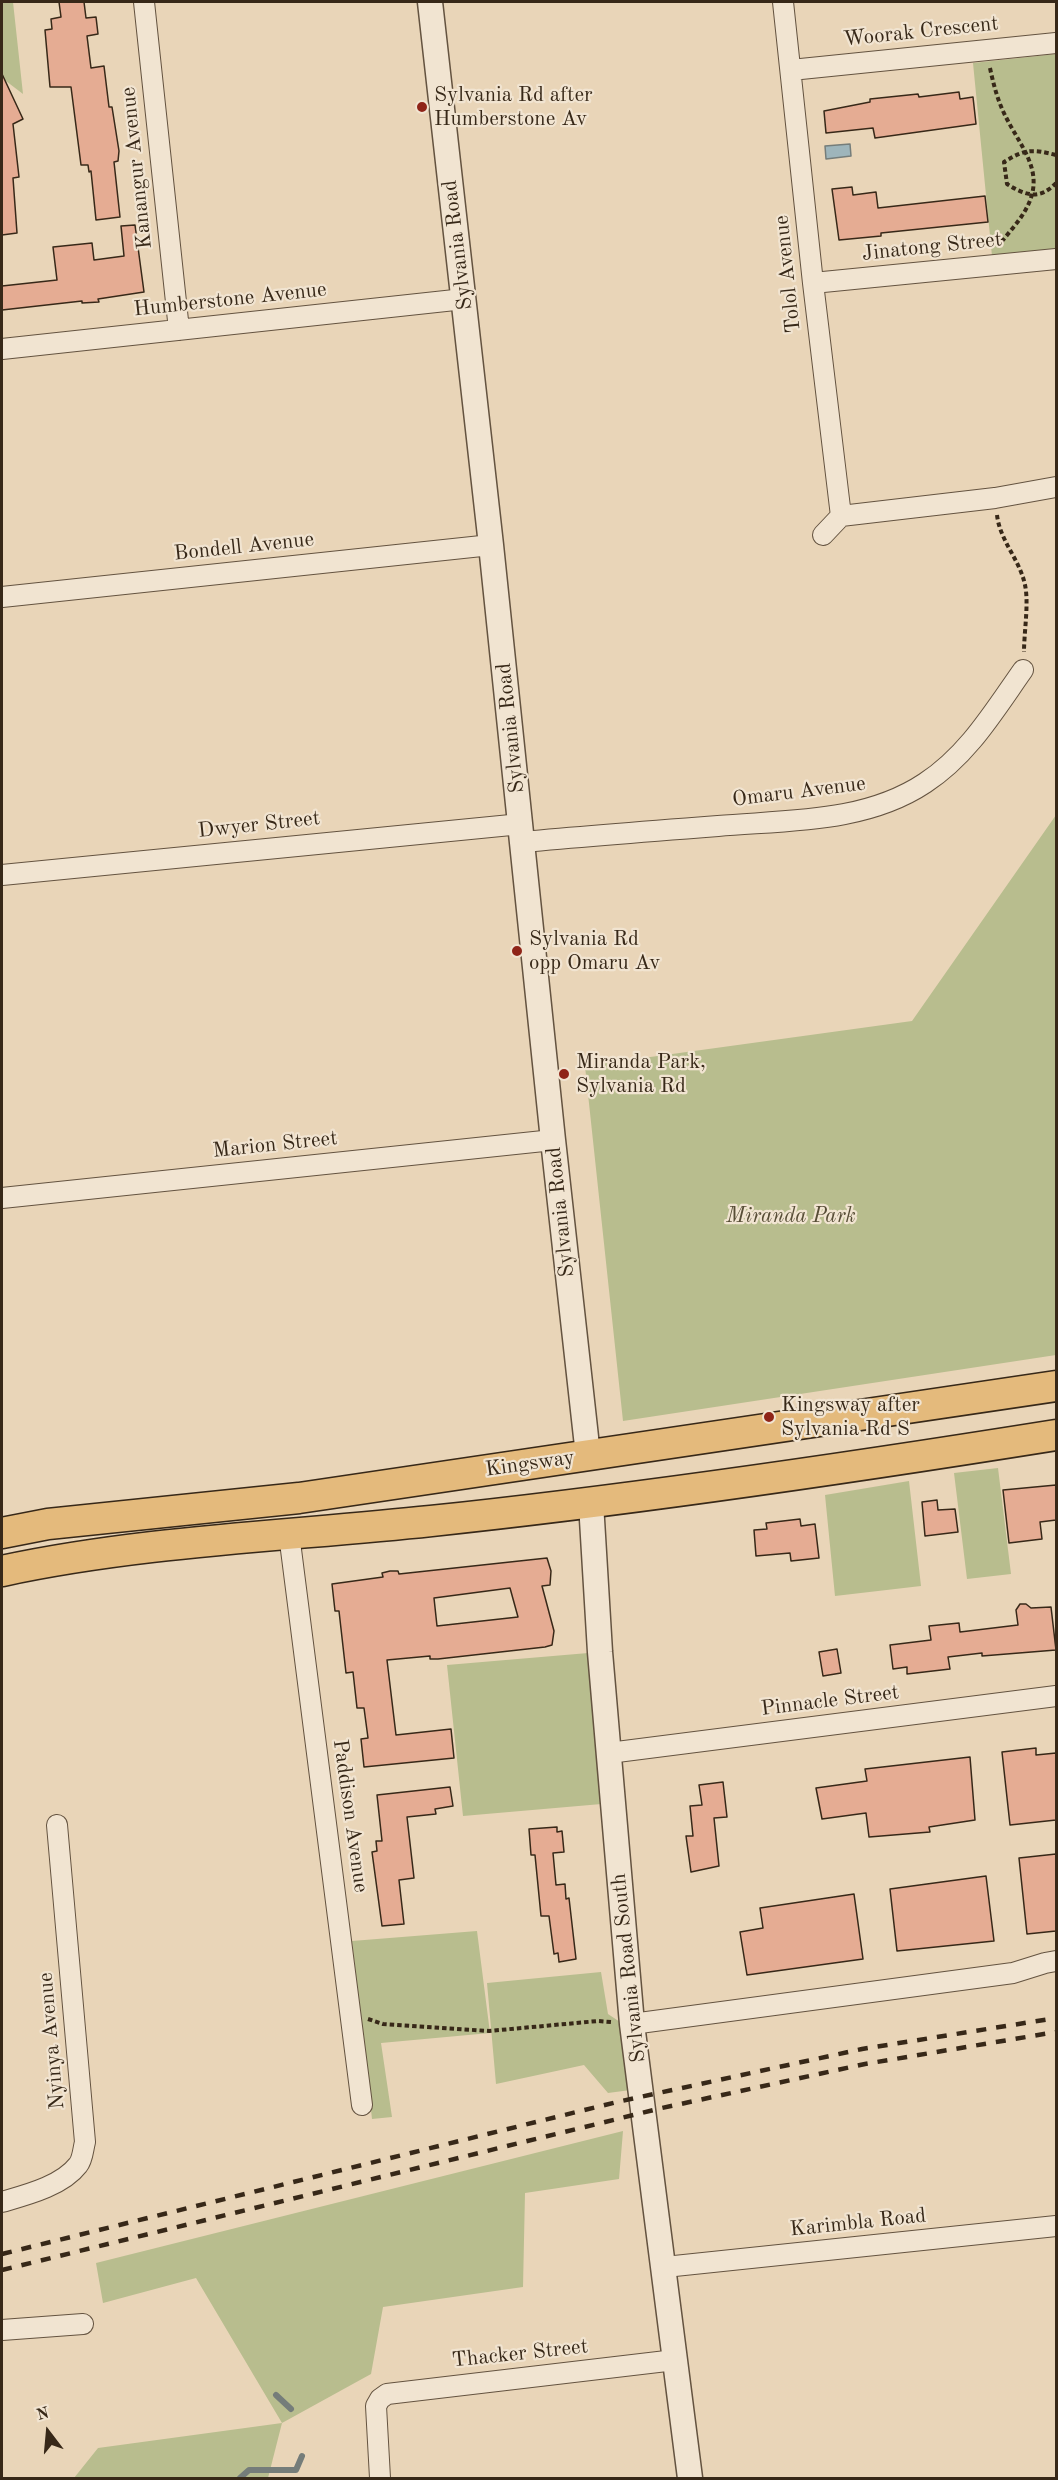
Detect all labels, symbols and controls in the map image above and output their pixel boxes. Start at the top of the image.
street label: Woorak Crescent [842,11,1000,53]
place label: Sylvania Rd after Humberstone Av [434,82,593,132]
street label: Kanangur Avenue [116,86,158,250]
marker: Sylvania Rd after Humberstone Av [415,100,429,114]
street label: Sylvania Road [438,179,478,311]
street label: Tolol Avenue [769,214,807,334]
street label: Jinatong Street [861,227,1003,267]
street label: Humberstone Avenue [132,277,328,323]
street label: Bondell Avenue [173,527,315,567]
street label: Sylvania Road [492,662,530,794]
street label: Omaru Avenue [731,771,867,813]
street label: Dwyer Street [197,806,321,844]
place label: Sylvania Rd opp Omaru Av [529,926,660,976]
marker: Sylvania Rd opp Omaru Av [510,944,524,958]
place label: Miranda Park, Sylvania Rd [576,1049,706,1099]
marker: Miranda Park, Sylvania Rd [557,1067,571,1081]
street label: Marion Street [211,1126,339,1164]
street label: Sylvania Road [542,1146,580,1278]
park label: Miranda Park [726,1203,856,1229]
place label: Kingsway after Sylvania Rd S [781,1392,920,1442]
marker: Kingsway after Sylvania Rd S [762,1410,776,1424]
street label: Kingsway [484,1445,576,1483]
street label: Pinnacle Street [759,1680,901,1722]
street label: Paddison Avenue [327,1738,373,1894]
street label: Sylvania Road South [607,1872,651,2064]
street label: Nyinya Avenue [33,1971,71,2111]
street label: Karimbla Road [789,2203,927,2243]
street label: Thacker Street [451,2334,589,2374]
north arrow [18,2402,78,2462]
text: N [35,2405,51,2424]

